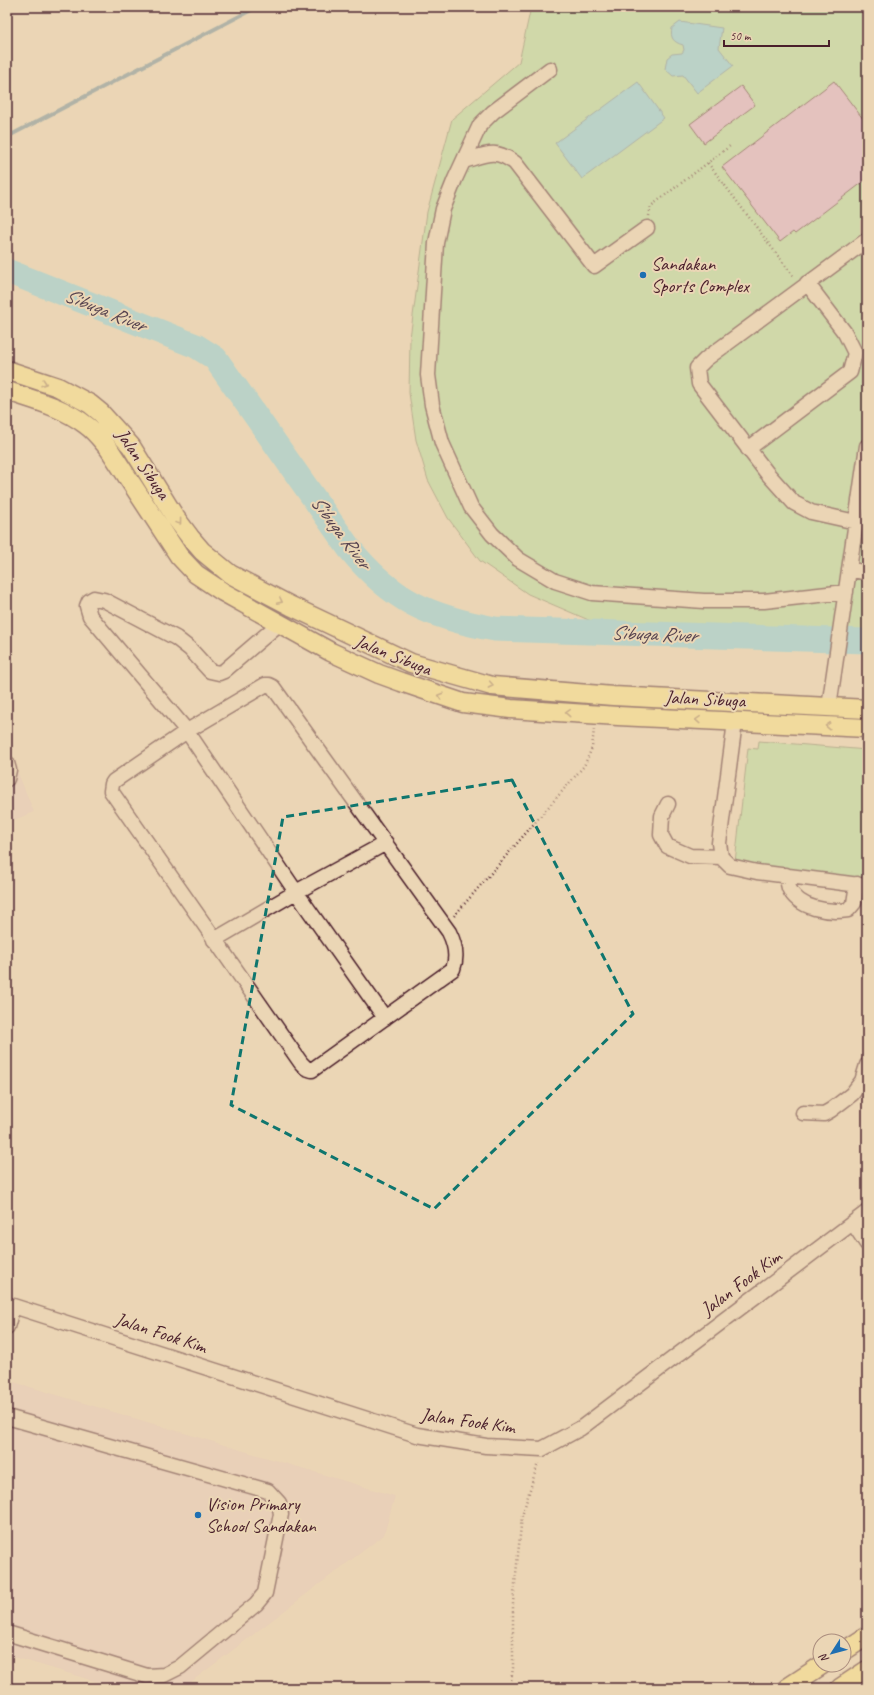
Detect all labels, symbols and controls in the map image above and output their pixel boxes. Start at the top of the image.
scale bar [724,22,829,48]
text: 50 m [730,28,752,44]
place label: Sandakan Sports Complex [651,252,750,298]
marker: Sandakan Sports Complex [638,270,648,280]
water label: Sibuga River [61,283,153,339]
one-way arrow [40,378,47,386]
street label: Jalan Sibuga [110,423,176,505]
water label: Sibuga River [305,491,379,576]
one-way arrow [174,518,181,525]
one-way arrow [276,596,284,603]
water label: Sibuga River [611,620,701,648]
street label: Jalan Sibuga [350,628,436,682]
one-way arrow [488,680,494,689]
street label: Jalan Sibuga [663,685,747,713]
one-way arrow [437,692,444,701]
one-way arrow [565,708,571,717]
one-way arrow [695,716,701,724]
one-way arrow [825,721,831,730]
street label: Jalan Fook Kim [695,1243,788,1322]
street label: Jalan Fook Kim [111,1307,212,1360]
street label: Jalan Fook Kim [418,1402,519,1440]
place label: Vision Primary School Sandakan [206,1492,316,1538]
marker: Vision Primary School Sandakan [193,1510,203,1520]
north arrow [812,1633,852,1673]
text: N [815,1650,832,1666]

